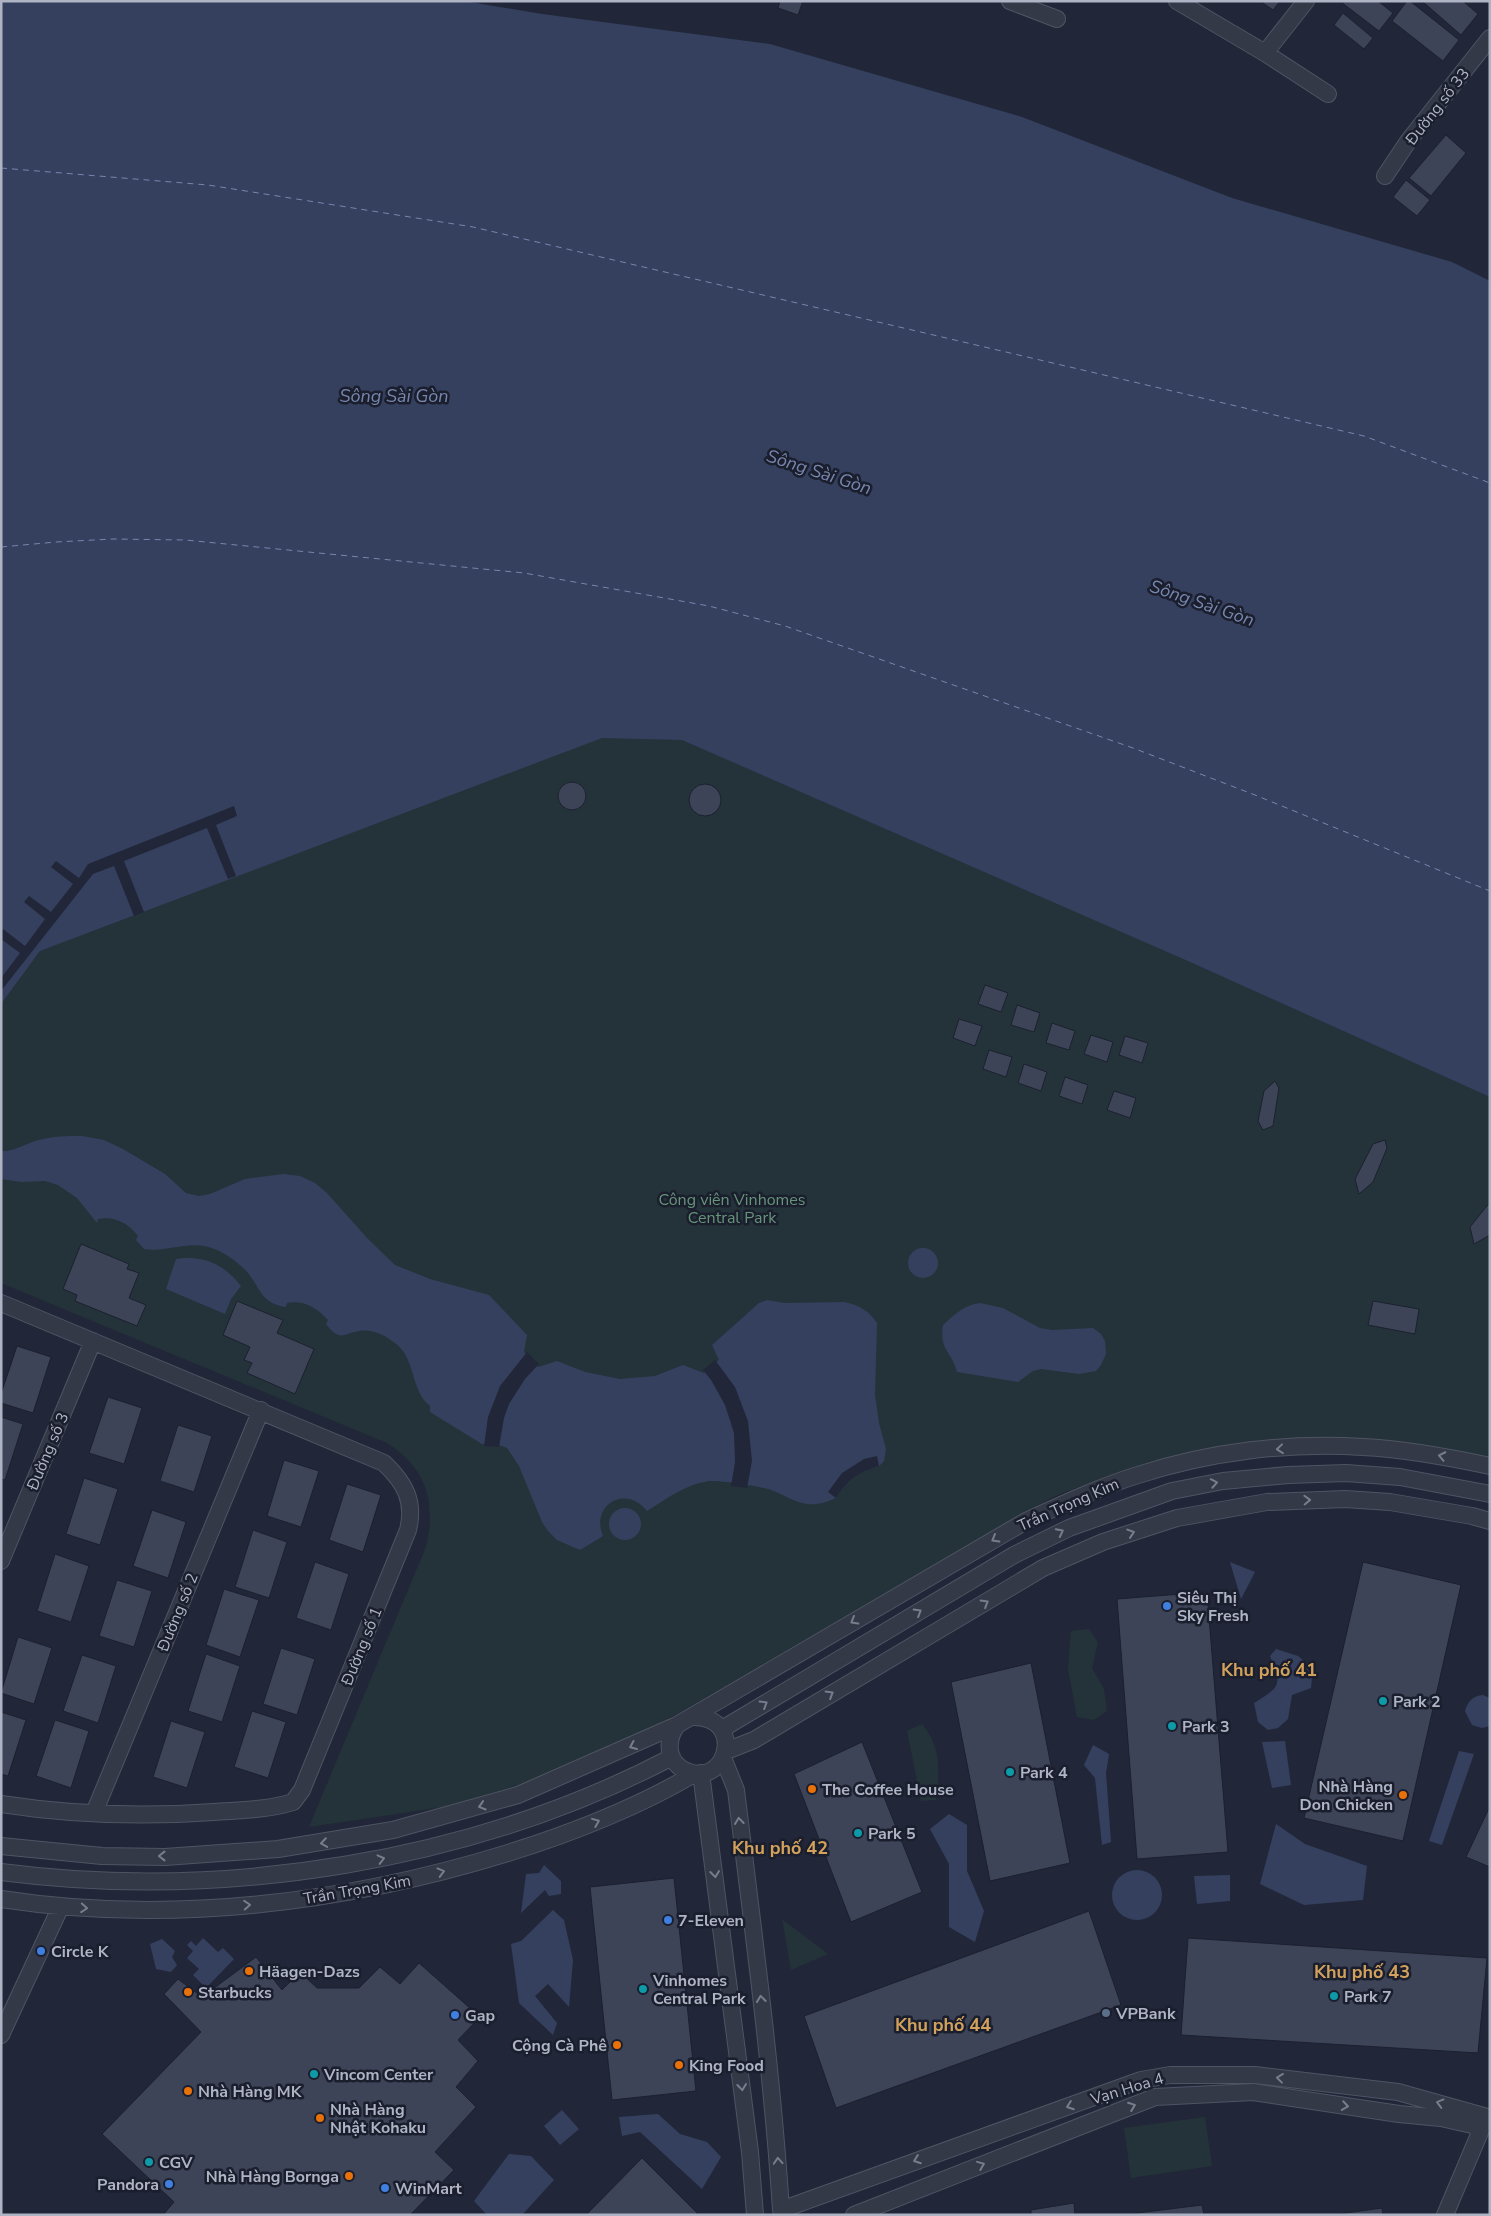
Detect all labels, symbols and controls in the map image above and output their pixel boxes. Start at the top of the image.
street label: Đường số 33 [1400,64,1475,151]
water label: Sông Sài Gòn [339,384,449,408]
water label: Sông Sài Gòn [763,444,875,500]
water label: Sông Sài Gòn [1146,574,1258,632]
park label: Công viên Vinhomes Central Park [658,1189,806,1229]
street label: Đường số 3 [21,1409,74,1495]
one-way arrow [1276,1443,1284,1454]
one-way arrow [1438,1452,1446,1462]
street label: Trần Trọng Kim [1014,1473,1123,1537]
one-way arrow [1210,1478,1219,1489]
one-way arrow [1304,1495,1311,1505]
one-way arrow [1055,1528,1064,1538]
one-way arrow [1126,1528,1134,1538]
one-way arrow [991,1533,1000,1543]
street label: Đường số 2 [152,1570,204,1656]
place label: Siêu Thị Sky Fresh [1177,1587,1249,1627]
one-way arrow [980,1600,989,1610]
marker: Siêu Thị Sky Fresh [1161,1600,1173,1612]
street label: Đường số 1 [336,1604,388,1690]
one-way arrow [913,1608,922,1618]
one-way arrow [850,1614,859,1624]
district label: Khu phố 41 [1221,1658,1317,1682]
one-way arrow [824,1691,833,1701]
place label: Park 2 [1393,1691,1441,1713]
marker: Park 2 [1377,1695,1389,1707]
one-way arrow [758,1701,767,1711]
place label: Park 3 [1182,1716,1230,1738]
marker: Park 3 [1166,1720,1178,1732]
one-way arrow [629,1739,638,1750]
place label: Park 4 [1020,1762,1068,1784]
marker: Park 4 [1004,1766,1016,1778]
place label: Nhà Hàng Don Chicken [1300,1776,1393,1816]
place label: The Coffee House [822,1779,954,1801]
marker: The Coffee House [806,1783,818,1795]
marker: Nhà Hàng Don Chicken [1397,1789,1409,1801]
one-way arrow [478,1800,487,1810]
one-way arrow [734,1816,745,1824]
one-way arrow [591,1817,600,1828]
place label: Park 5 [868,1823,916,1845]
marker: Park 5 [852,1827,864,1839]
district label: Khu phố 42 [732,1836,828,1860]
one-way arrow [319,1837,327,1848]
one-way arrow [158,1851,166,1861]
one-way arrow [376,1854,385,1865]
one-way arrow [437,1868,445,1878]
one-way arrow [709,1869,719,1878]
street label: Trần Trọng Kim [302,1870,413,1910]
one-way arrow [243,1900,251,1911]
one-way arrow [81,1902,89,1913]
place label: 7-Eleven [678,1910,744,1932]
marker: 7-Eleven [662,1914,674,1926]
place label: Circle K [51,1941,110,1963]
marker: Circle K [35,1945,47,1957]
district label: Khu phố 43 [1314,1960,1410,1984]
place label: Häagen-Dazs [259,1961,360,1983]
marker: Häagen-Dazs [243,1965,255,1977]
place label: Vinhomes Central Park [652,1970,746,2010]
place label: Starbucks [198,1982,272,2004]
marker: Vinhomes Central Park [637,1983,649,1995]
marker: Starbucks [182,1986,194,1998]
place label: Park 7 [1344,1986,1392,2008]
marker: Park 7 [1328,1990,1340,2002]
one-way arrow [756,1995,767,2003]
place label: VPBank [1115,2003,1176,2025]
place label: Gap [465,2005,495,2027]
marker: VPBank [1100,2007,1112,2019]
marker: Gap [449,2009,461,2021]
district label: Khu phố 44 [895,2013,991,2037]
place label: Cộng Cà Phê [512,2035,607,2057]
marker: Cộng Cà Phê [611,2039,623,2051]
place label: King Food [689,2055,764,2077]
marker: King Food [673,2059,685,2071]
place label: Vincom Center [323,2064,434,2086]
street label: Vạn Hoa 4 [1087,2067,1167,2111]
marker: Vincom Center [308,2068,320,2080]
one-way arrow [1276,2073,1284,2084]
place label: Nhà Hàng MK [198,2081,303,2103]
one-way arrow [736,2083,747,2091]
marker: Nhà Hàng MK [182,2085,194,2097]
one-way arrow [1436,2098,1445,2109]
place label: Nhà Hàng Nhật Kohaku [330,2099,426,2139]
one-way arrow [1067,2100,1075,2110]
one-way arrow [1341,2100,1349,2111]
one-way arrow [1128,2101,1136,2111]
marker: Nhà Hàng Nhật Kohaku [314,2112,326,2124]
place label: CGV [159,2152,193,2174]
one-way arrow [914,2155,922,2165]
marker: CGV [143,2156,155,2168]
one-way arrow [772,2157,783,2165]
one-way arrow [976,2160,985,2171]
place label: Nhà Hàng Bornga [206,2166,339,2188]
marker: Nhà Hàng Bornga [343,2170,355,2182]
place label: Pandora [97,2174,159,2196]
marker: Pandora [163,2178,175,2190]
place label: WinMart [395,2178,463,2200]
marker: WinMart [379,2182,391,2194]

